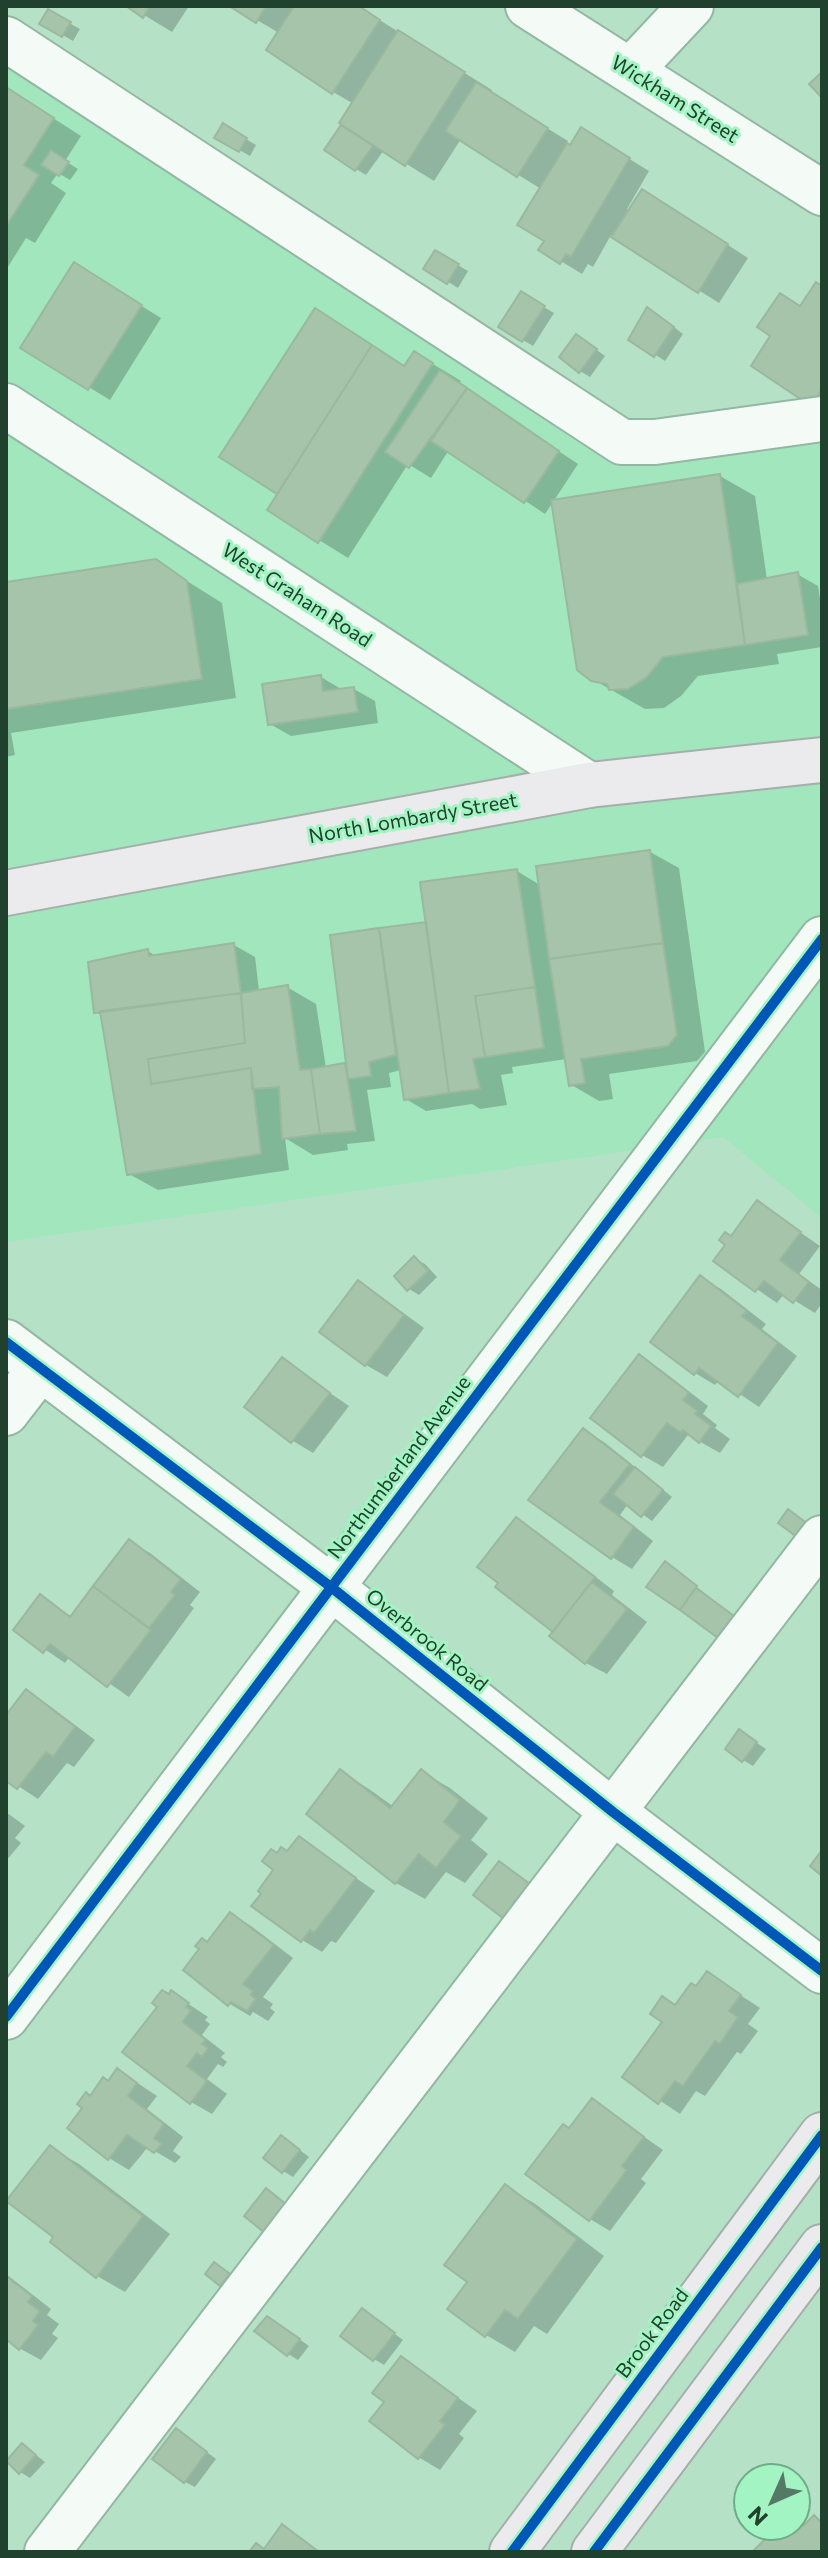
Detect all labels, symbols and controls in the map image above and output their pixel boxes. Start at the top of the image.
street label: Wickham Street [607,49,744,147]
street label: West Graham Road [218,537,377,651]
street label: North Lombardy Street [307,787,519,847]
street label: Northumberland Avenue [322,1370,475,1563]
street label: Overbrook Road [362,1583,493,1696]
street label: Brook Road [610,2283,693,2382]
north arrow [732,2462,812,2542]
text: N [742,2501,773,2532]

